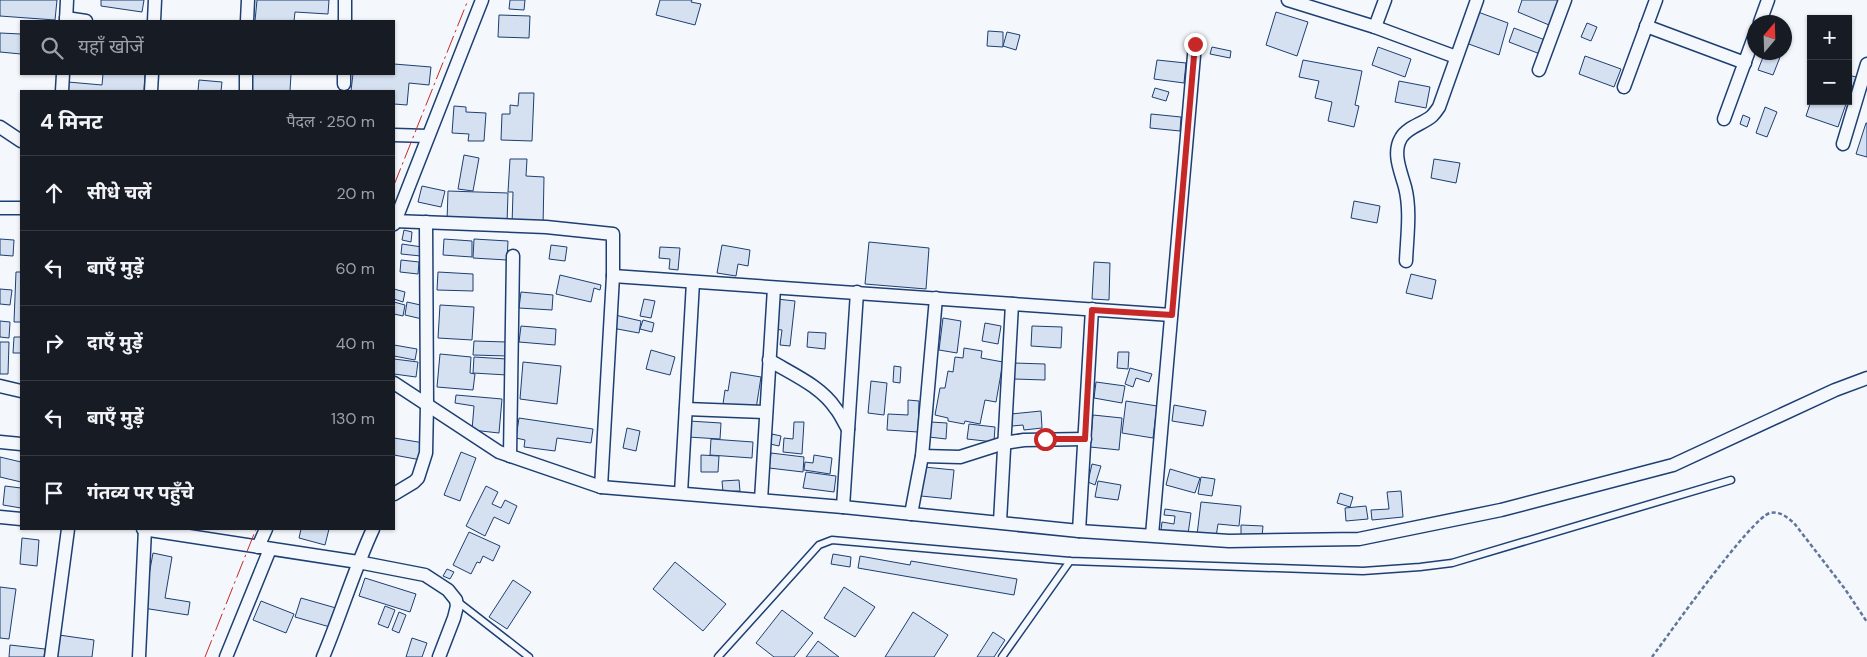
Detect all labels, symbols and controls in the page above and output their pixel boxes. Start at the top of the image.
north arrow [1747,15,1792,60]
map controls [1807,15,1852,105]
button: + [1807,15,1852,60]
search box [20,20,395,75]
route end [1184,33,1207,56]
icon: search [38,34,66,62]
text: यहाँ खोजें [78,34,144,59]
button: − [1807,60,1852,105]
text: 4 मिनट [40,108,103,136]
text: पैदल · 250 m [286,111,375,132]
icon: ahead [40,179,68,207]
text: सीधे चलें [87,180,151,205]
text: 20 m [336,183,375,204]
icon: left [40,254,68,282]
text: बाएँ मुड़ें [87,255,144,280]
text: 60 m [335,258,375,279]
icon: right [40,329,68,357]
text: दाएँ मुड़ें [87,330,142,355]
text: 40 m [336,333,375,354]
icon: left [40,404,68,432]
text: बाएँ मुड़ें [87,405,144,430]
text: 130 m [331,408,375,429]
route start [1034,428,1057,451]
icon: arrive [40,479,68,507]
text: गंतव्य पर पहुँचे [87,480,194,505]

